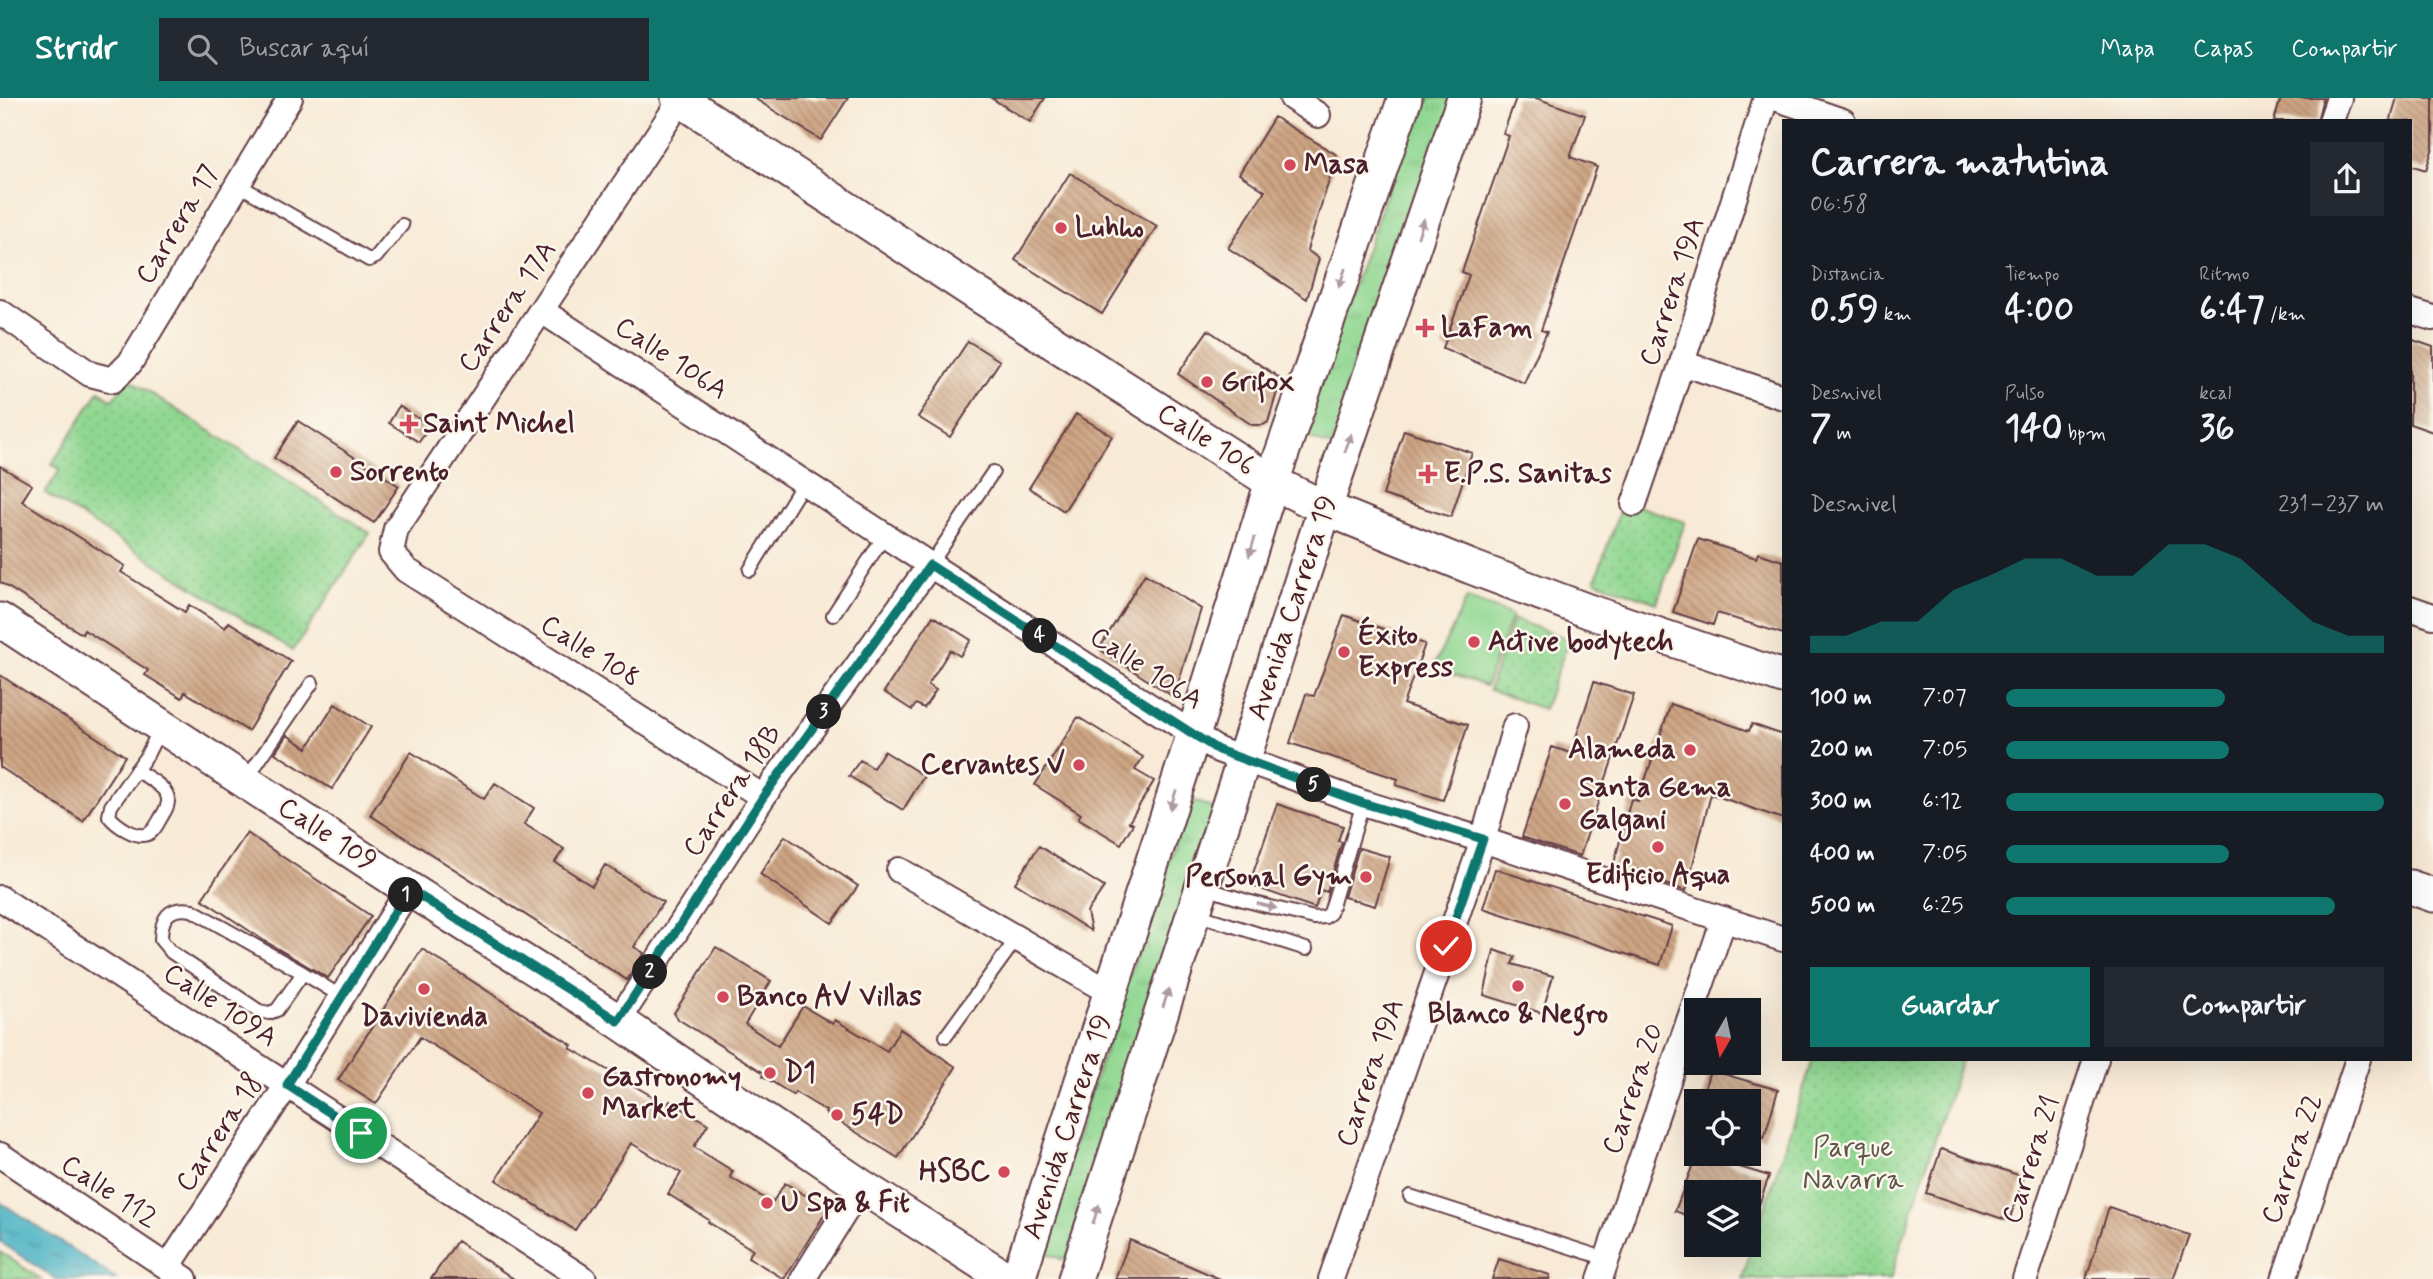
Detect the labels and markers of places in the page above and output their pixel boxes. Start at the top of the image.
place label: Masa [1304,147,1369,184]
marker: Masa [1282,157,1298,173]
place label: Luhho [1075,210,1144,247]
marker: Luhho [1053,220,1069,236]
place label: LaFam [1441,310,1533,347]
marker: LaFam [1415,318,1435,338]
place label: Grifox [1221,364,1295,404]
marker: Grifox [1199,374,1215,390]
place label: Saint Michel [423,406,575,443]
marker: Saint Michel [401,416,417,432]
place label: Sorrento [350,454,449,491]
place label: E.P.S. Sanitas [1444,456,1612,493]
marker: Sorrento [328,464,344,480]
marker: E.P.S. Sanitas [1418,464,1438,484]
place label: Éxito Express [1358,616,1454,687]
pin: 4 [1023,618,1058,654]
place label: Active bodytech [1488,624,1674,661]
marker: Active bodytech [1466,634,1482,650]
marker: Éxito Express [1336,644,1352,660]
pin: 3 [806,694,842,730]
place label: Alameda [1568,732,1676,769]
marker: Alameda [1682,742,1698,758]
place label: Cervantes V [921,747,1065,784]
marker: Cervantes V [1071,757,1087,773]
pin: 5 [1296,768,1332,802]
place label: Santa Gema Galgani [1579,770,1731,842]
marker: Santa Gema Galgani [1557,796,1573,812]
marker: Edificio Aqua [1650,839,1666,855]
place label: Edificio Aqua [1586,857,1730,894]
place label: Personal Gym [1185,859,1352,896]
marker: Personal Gym [1358,869,1374,885]
pin: 1 [388,878,424,912]
pin [1416,916,1476,976]
pin: 2 [632,954,668,990]
marker: Blanco & Negro [1510,978,1526,994]
place label: Banco AV Villas [737,979,922,1016]
marker: Davivienda [416,981,432,997]
marker: Banco AV Villas [715,989,731,1005]
place label: Blanco & Negro [1428,996,1608,1036]
place label: Davivienda [360,999,488,1036]
place label: D1 [784,1055,816,1092]
place label: Gastronomy Market [602,1059,741,1128]
marker: D1 [762,1065,778,1081]
marker: Gastronomy Market [580,1085,596,1101]
place label: 54D [851,1097,904,1134]
pin [331,1103,391,1163]
marker: 54D [829,1107,845,1123]
place label: HSBC [919,1154,990,1191]
marker: HSBC [996,1164,1012,1180]
place label: U Spa & Fit [781,1185,910,1222]
marker: U Spa & Fit [759,1195,775,1211]

